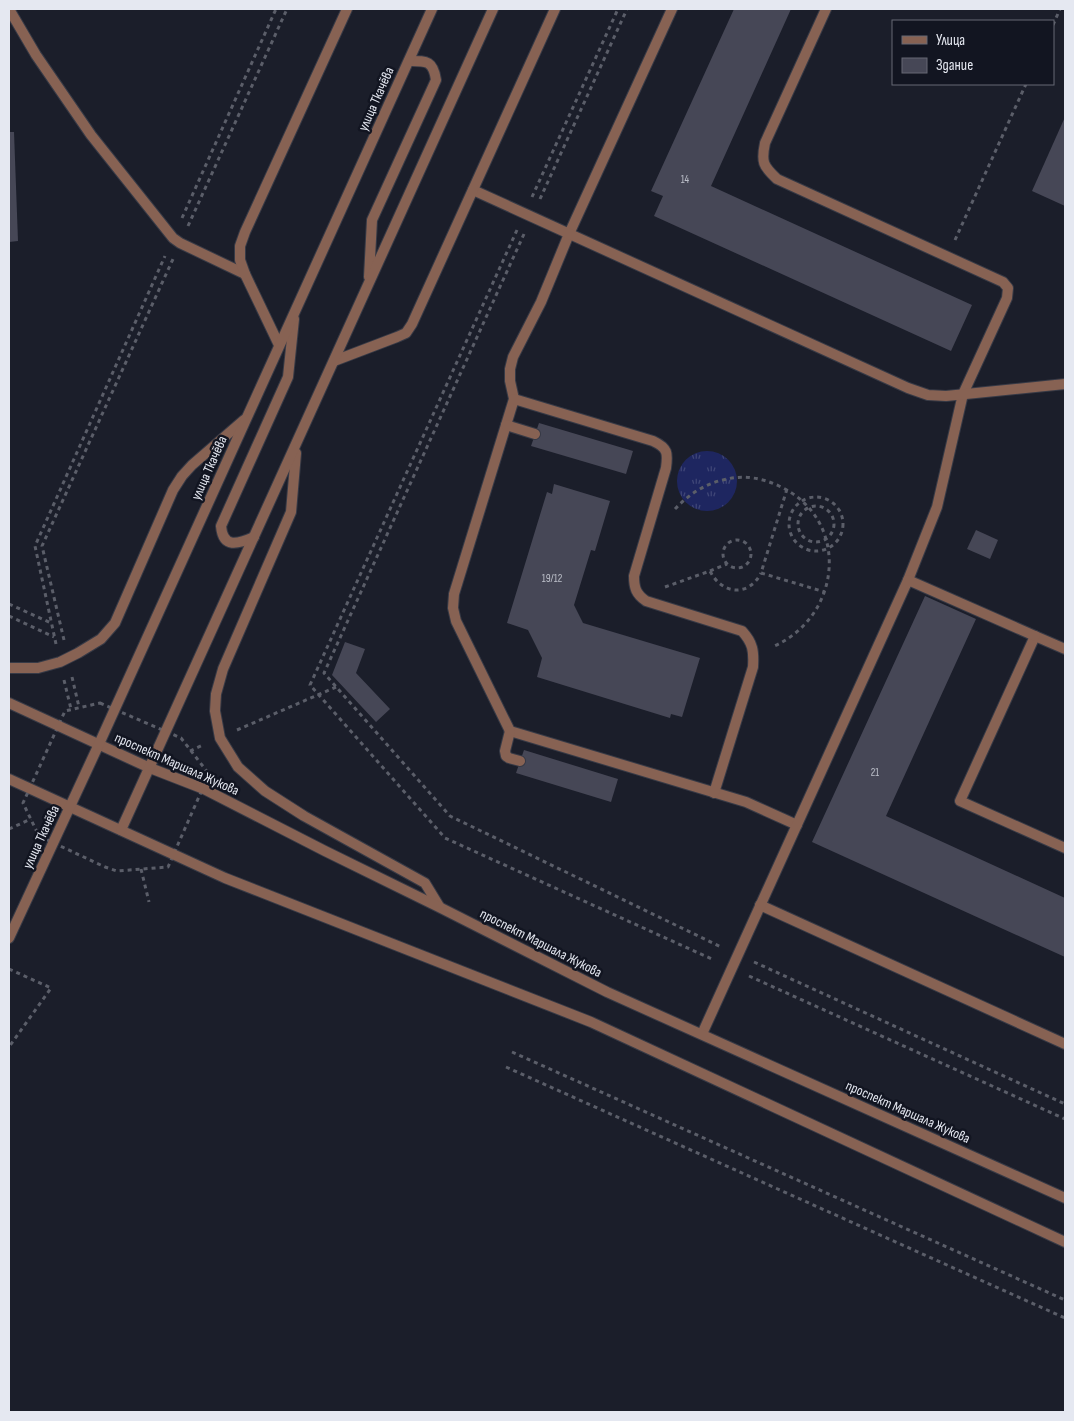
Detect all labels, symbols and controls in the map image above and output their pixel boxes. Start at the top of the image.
legend [892,20,1054,85]
text: Улица [936,31,965,50]
text: Здание [936,56,973,75]
street label: улица Ткачёва [354,64,398,134]
house number: 14 [681,173,690,186]
street label: улица Ткачёва [187,433,231,503]
house number: 19/12 [542,572,563,585]
street label: проспект Маршала Жукова [112,729,242,799]
house number: 21 [871,766,879,779]
street label: улица Ткачёва [19,803,63,871]
street label: проспект Маршала Жукова [477,905,605,981]
street label: проспект Маршала Жукова [843,1077,973,1147]

